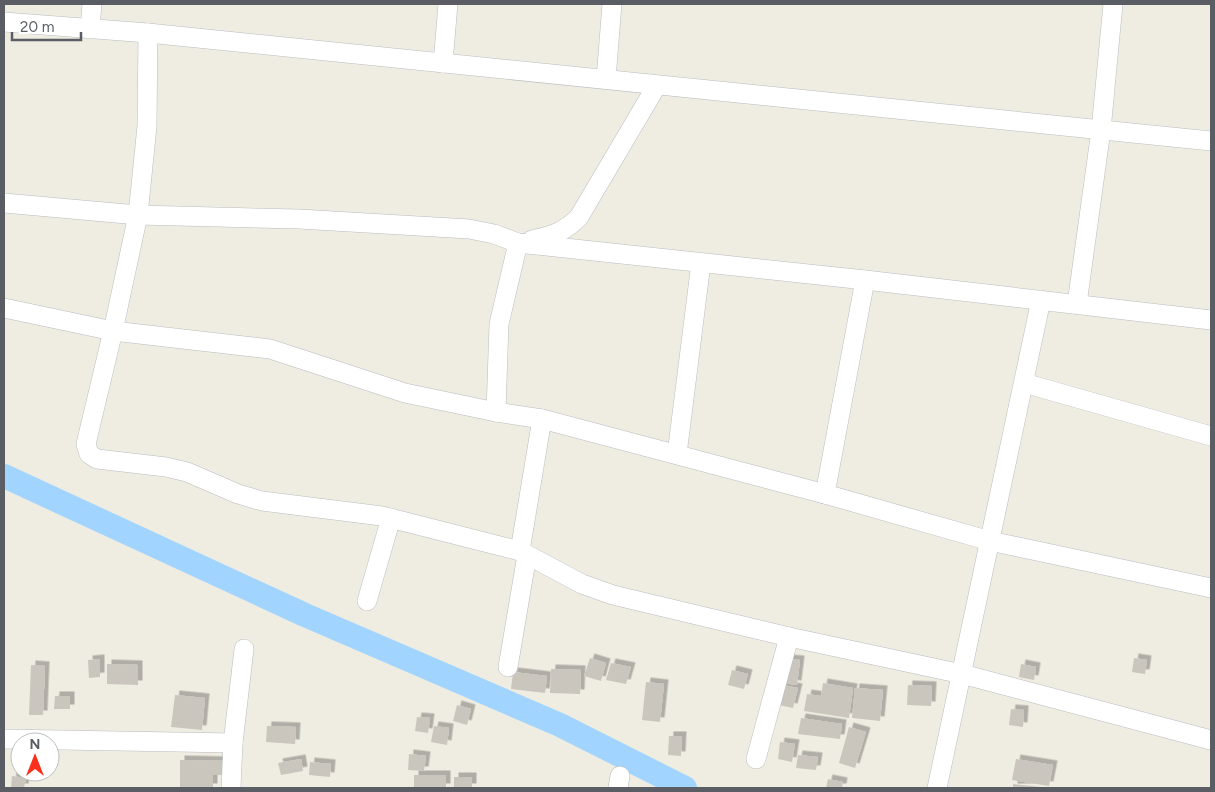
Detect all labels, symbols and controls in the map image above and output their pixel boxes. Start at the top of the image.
scale bar [12,10,81,42]
text: 20 m [20,18,54,36]
north arrow [10,732,60,782]
text: N [30,736,40,753]

